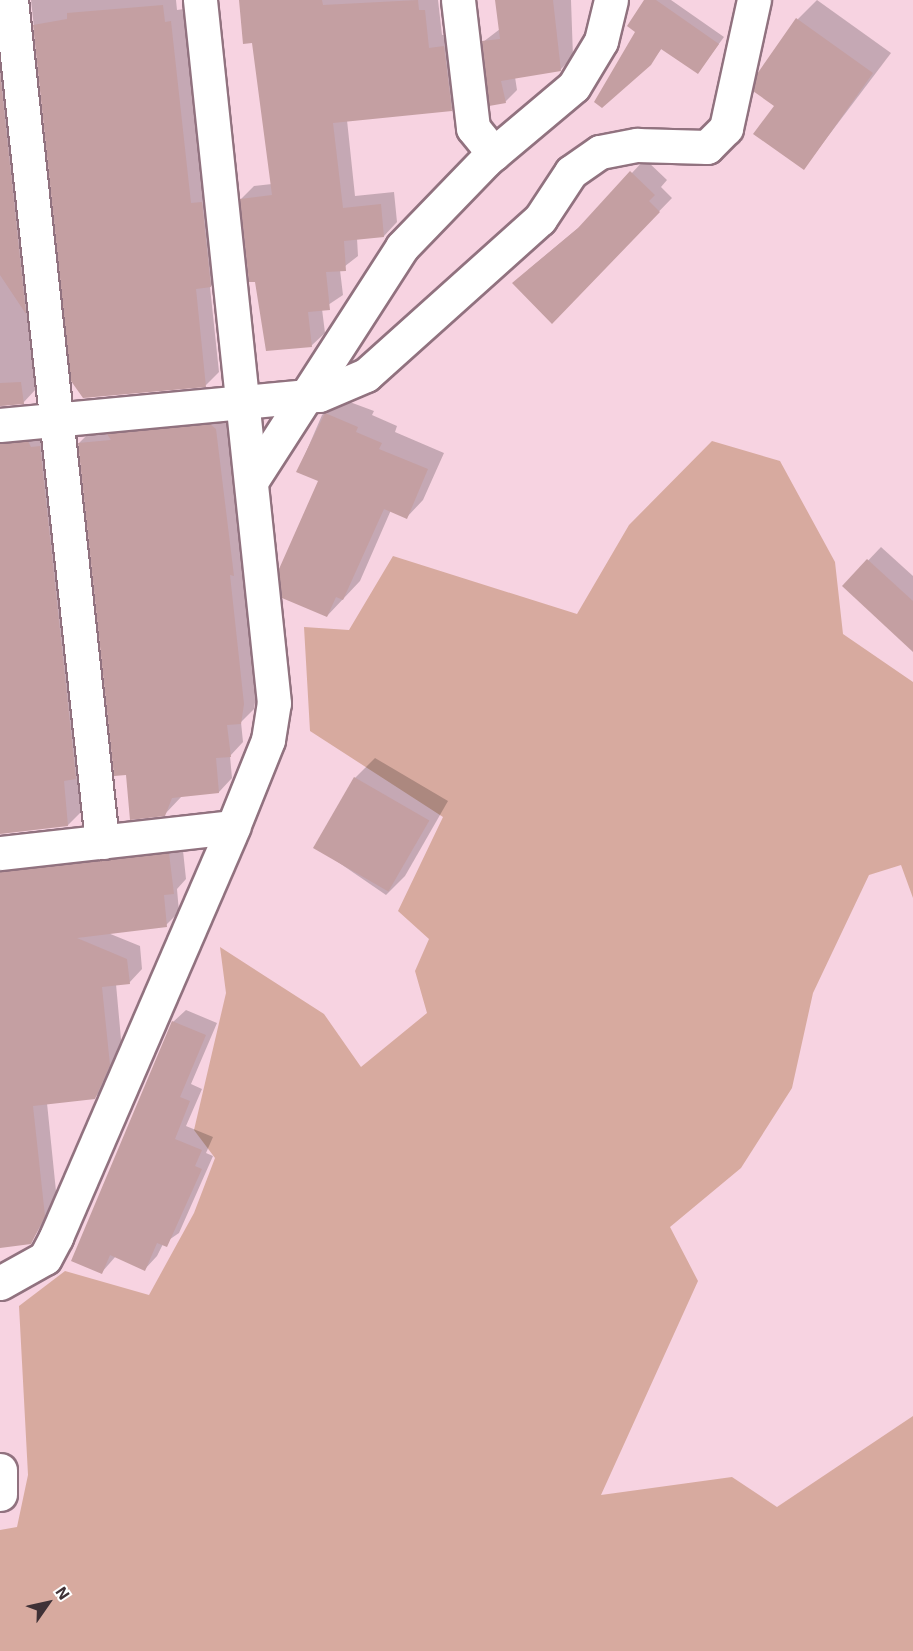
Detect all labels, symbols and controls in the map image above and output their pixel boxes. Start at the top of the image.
north arrow [18,1573,78,1633]
text: N [52,1583,74,1603]

